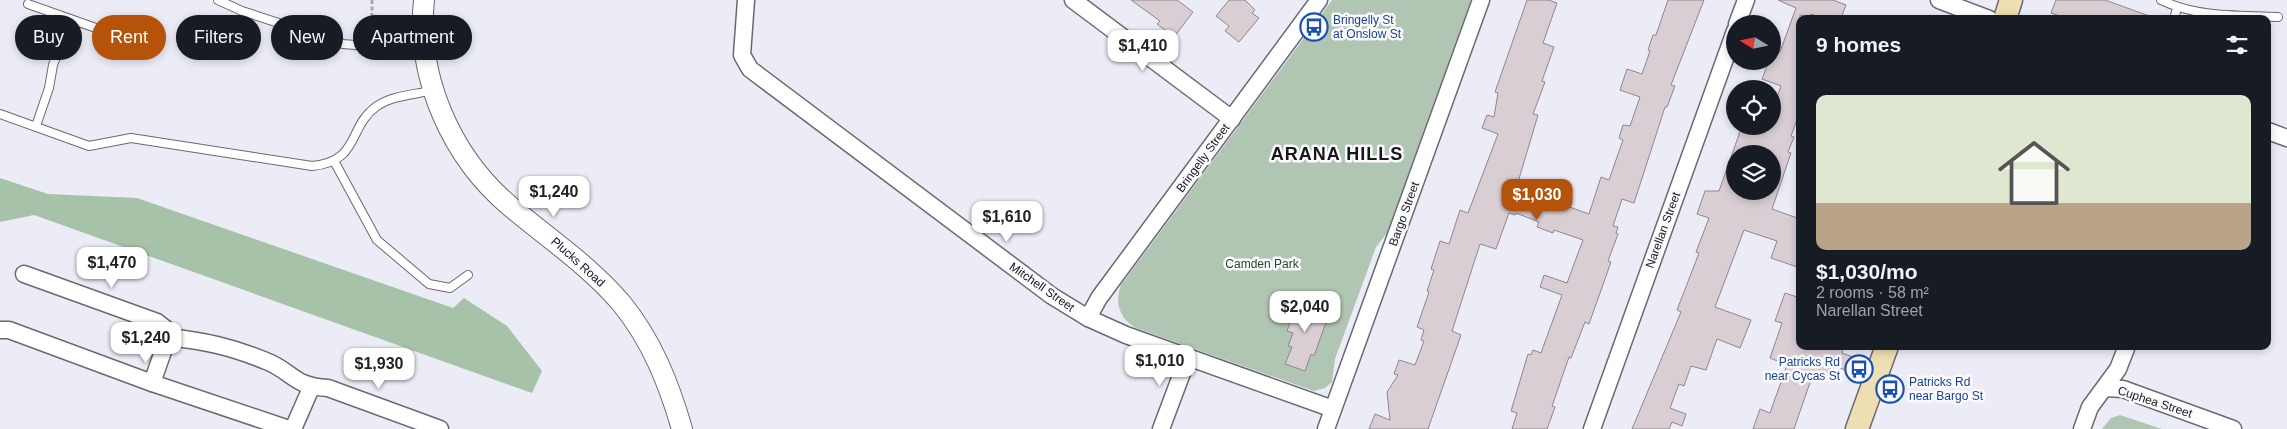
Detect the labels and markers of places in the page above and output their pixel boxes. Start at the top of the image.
bus stop icon: Bringelly St at Onslow St [1299,12,1329,42]
place label: Bringelly St at Onslow St [1333,13,1402,41]
pin: $1,410 [1102,30,1184,72]
pin: $1,240 [513,176,595,218]
pin: $1,030 [1496,178,1578,221]
pin: $1,610 [966,200,1048,243]
pin: $1,470 [71,246,153,289]
pin: $2,040 [1264,290,1346,333]
pin: $1,240 [105,322,187,364]
pin: $1,010 [1119,344,1201,387]
pin: $1,930 [338,348,420,390]
bus stop icon: Patricks Rd near Cycas St [1844,354,1874,384]
place label: Patricks Rd near Cycas St [1765,355,1841,383]
bus stop icon: Patricks Rd near Bargo St [1875,374,1905,404]
place label: Patricks Rd near Bargo St [1909,375,1984,403]

